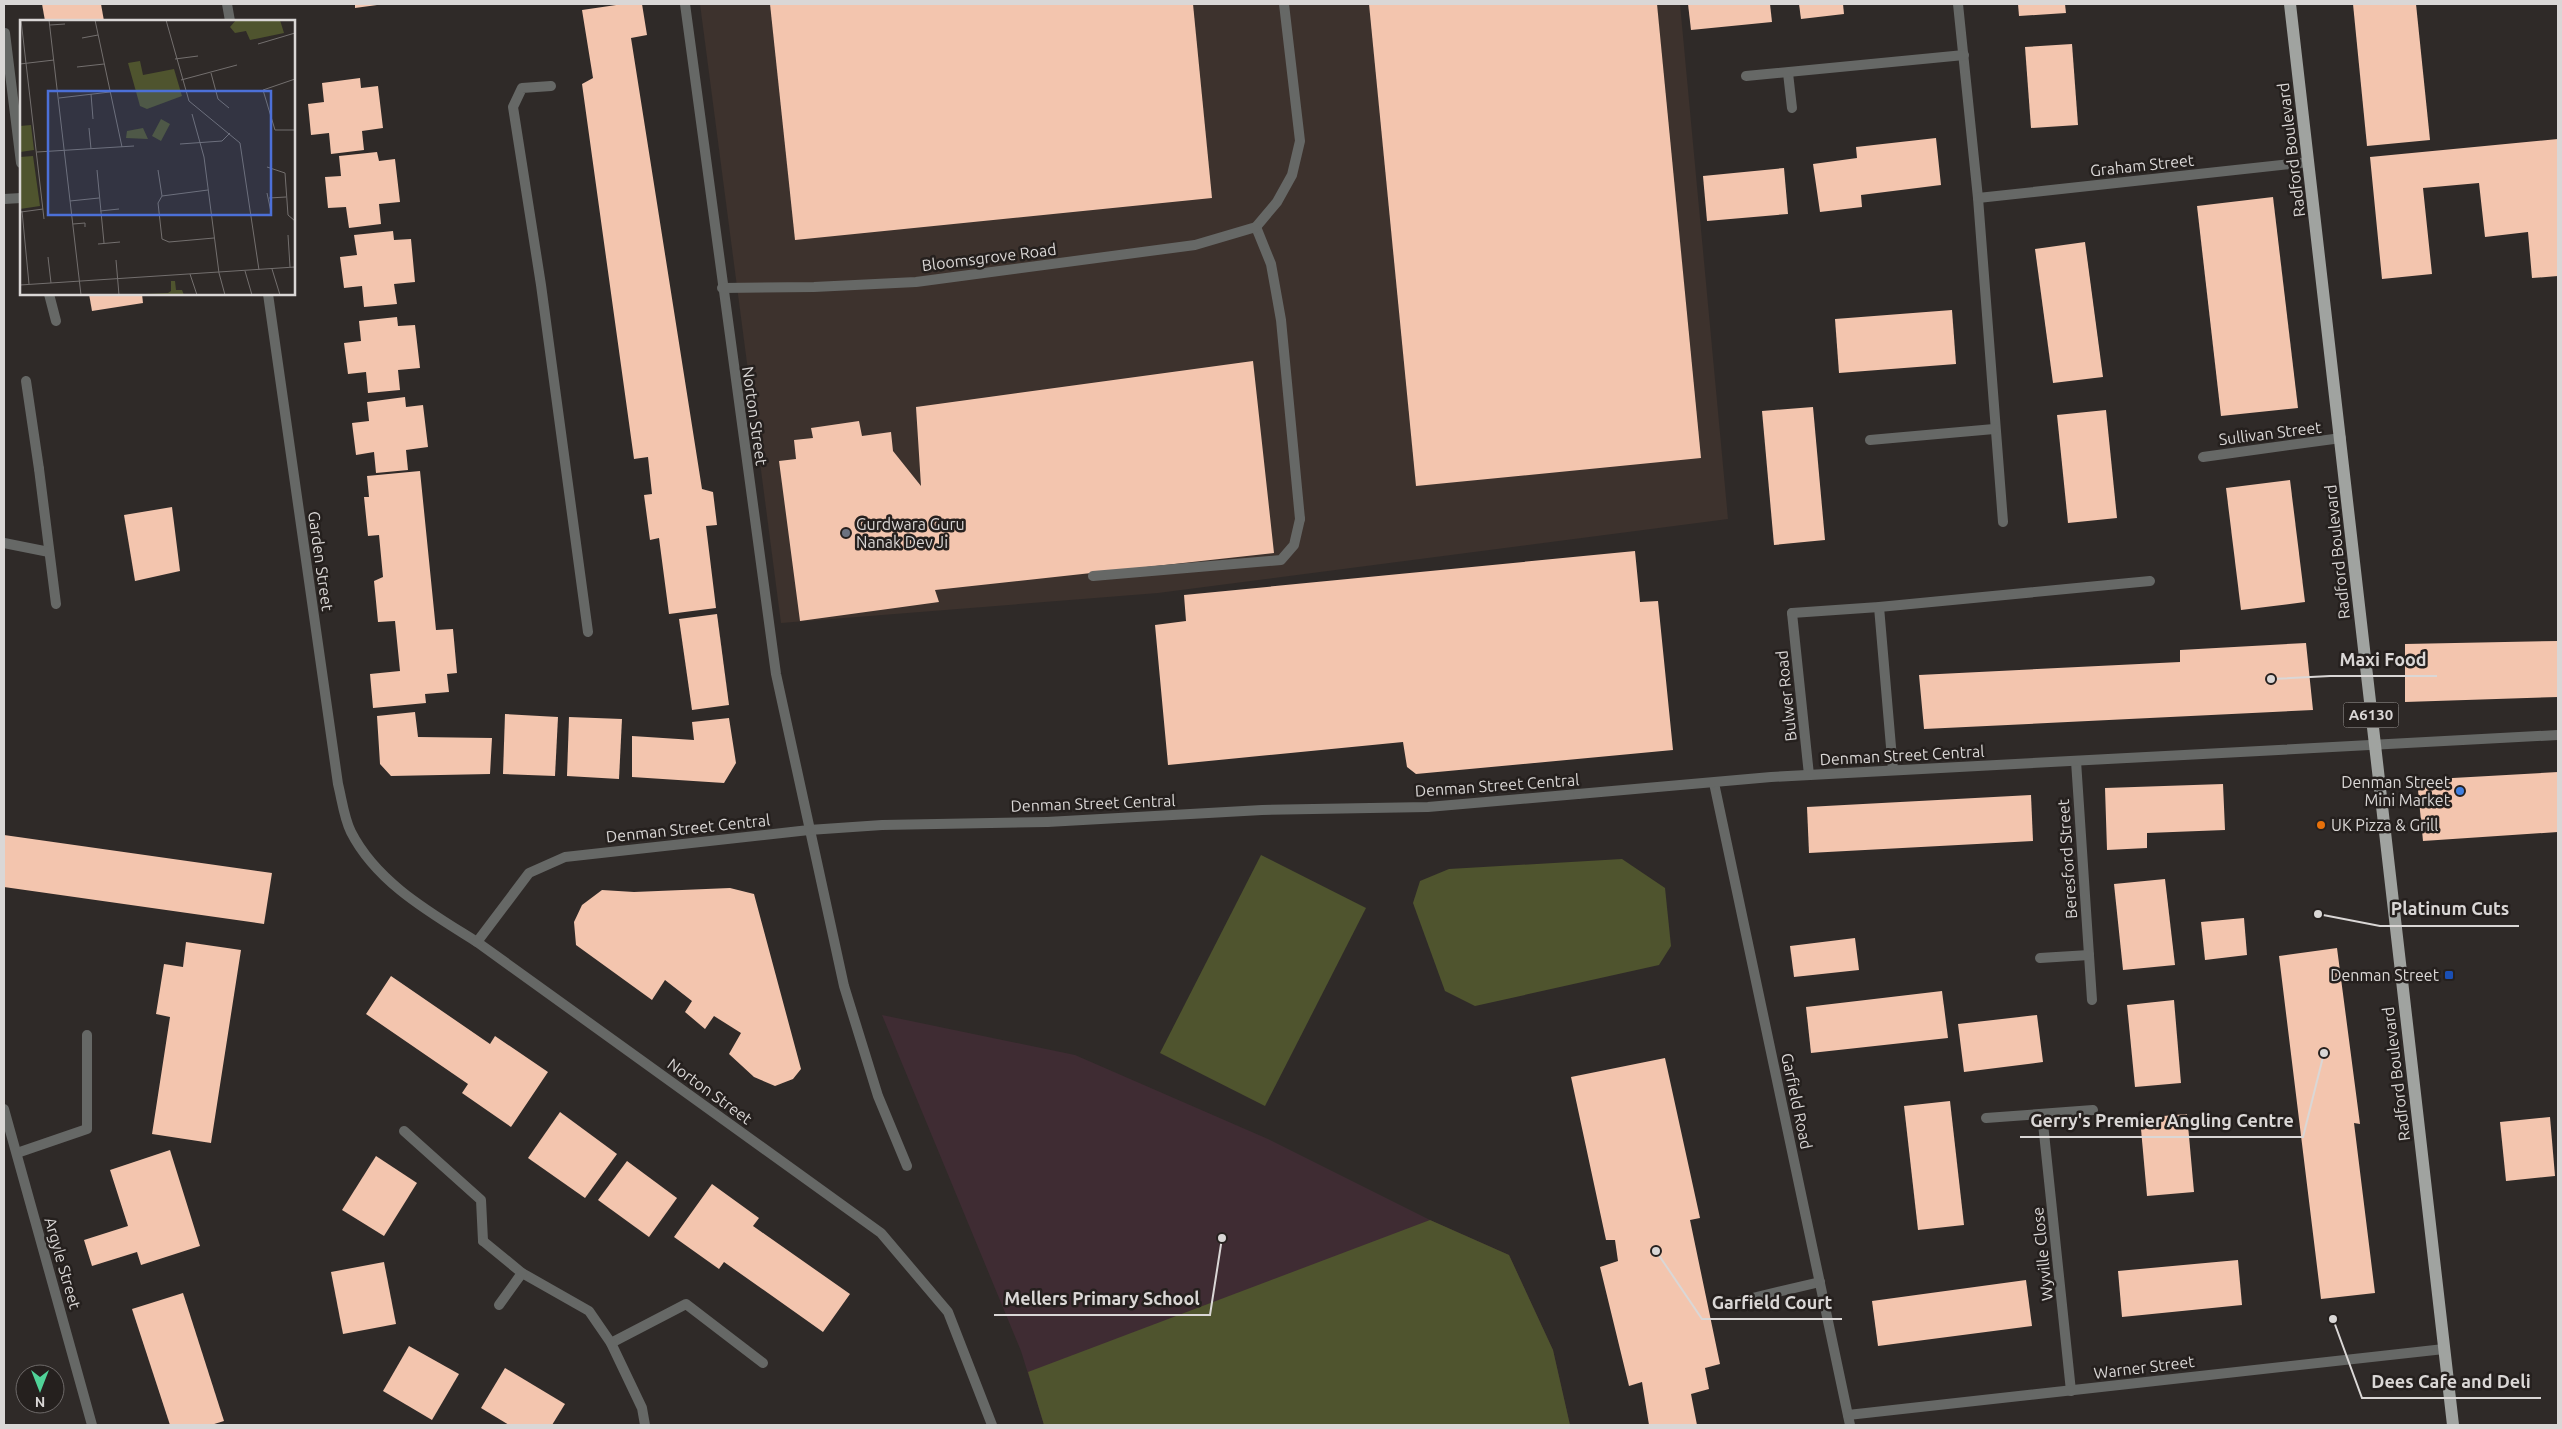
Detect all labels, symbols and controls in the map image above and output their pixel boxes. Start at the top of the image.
inset map [20,20,295,295]
street label: Radford Boulevard [2274,82,2308,218]
street label: Graham Street [2089,151,2196,179]
street label: Bloomsgrove Road [921,240,1057,274]
street label: Norton Street [739,365,771,467]
street label: Sullivan Street [2218,418,2323,448]
street label: Radford Boulevard [2321,484,2353,620]
street label: Garden Street [305,510,337,613]
place label: Gurdwara Guru Nanak Dev Ji [856,515,965,551]
marker: Gurdwara Guru Nanak Dev Ji [840,527,852,539]
callout: Maxi Food [2330,643,2437,676]
text: Maxi Food [2339,649,2427,669]
street label: Bulwer Road [1772,650,1800,742]
road number: A6130 [2344,702,2398,728]
street label: Denman Street Central [1819,742,1985,768]
street label: Denman Street Central [1414,770,1580,800]
place label: Denman Street Mini Market [2341,773,2451,809]
marker: Denman Street Mini Market [2454,785,2466,797]
street label: Denman Street Central [1010,791,1176,815]
street label: Beresford Street [2054,798,2080,919]
street label: Denman Street Central [605,810,771,846]
place label: UK Pizza & Grill [2331,816,2438,834]
marker: UK Pizza & Grill [2315,819,2327,831]
callout: Platinum Cuts [2380,893,2519,926]
text: Platinum Cuts [2391,898,2509,918]
place label: Denman Street [2330,966,2440,984]
marker: Denman Street [2443,969,2455,981]
street label: Radford Boulevard [2379,1006,2413,1142]
street label: Garfield Road [1778,1051,1816,1151]
street label: Norton Street [664,1054,756,1128]
callout: Gerry's Premier Angling Centre [2020,1104,2303,1137]
text: Gerry's Premier Angling Centre [2030,1110,2294,1130]
street label: Wyville Close [2028,1206,2056,1302]
street label: Argyle Street [41,1215,85,1312]
callout: Mellers Primary School [994,1282,1210,1315]
callout: Garfield Court [1702,1286,1842,1319]
text: Mellers Primary School [1004,1288,1200,1308]
text: Garfield Court [1712,1292,1833,1312]
street label: Warner Street [2093,1352,2196,1382]
north arrow [15,1364,65,1414]
callout: Dees Cafe and Deli [2362,1365,2541,1398]
text: Dees Cafe and Deli [2371,1371,2531,1391]
text: N [35,1394,45,1410]

